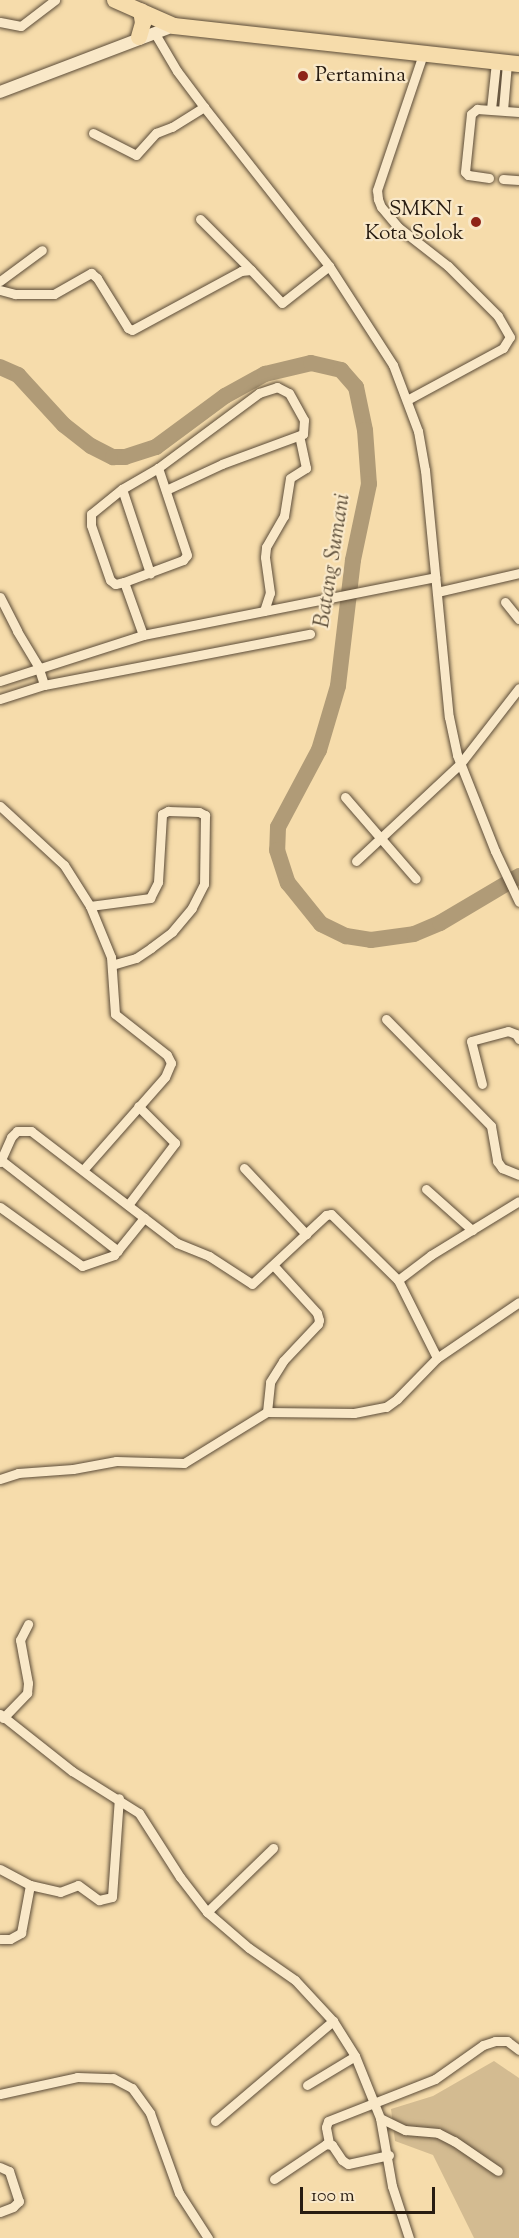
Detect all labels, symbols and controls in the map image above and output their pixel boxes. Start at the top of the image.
place label: Pertamina [315,63,406,89]
marker: Pertamina [296,69,310,83]
place label: SMKN 1 Kota Solok [365,197,464,247]
marker: SMKN 1 Kota Solok [469,215,483,229]
water label: Batang Sumani [310,492,358,630]
scale bar [303,2175,438,2213]
text: 100 m [311,2184,355,2210]

